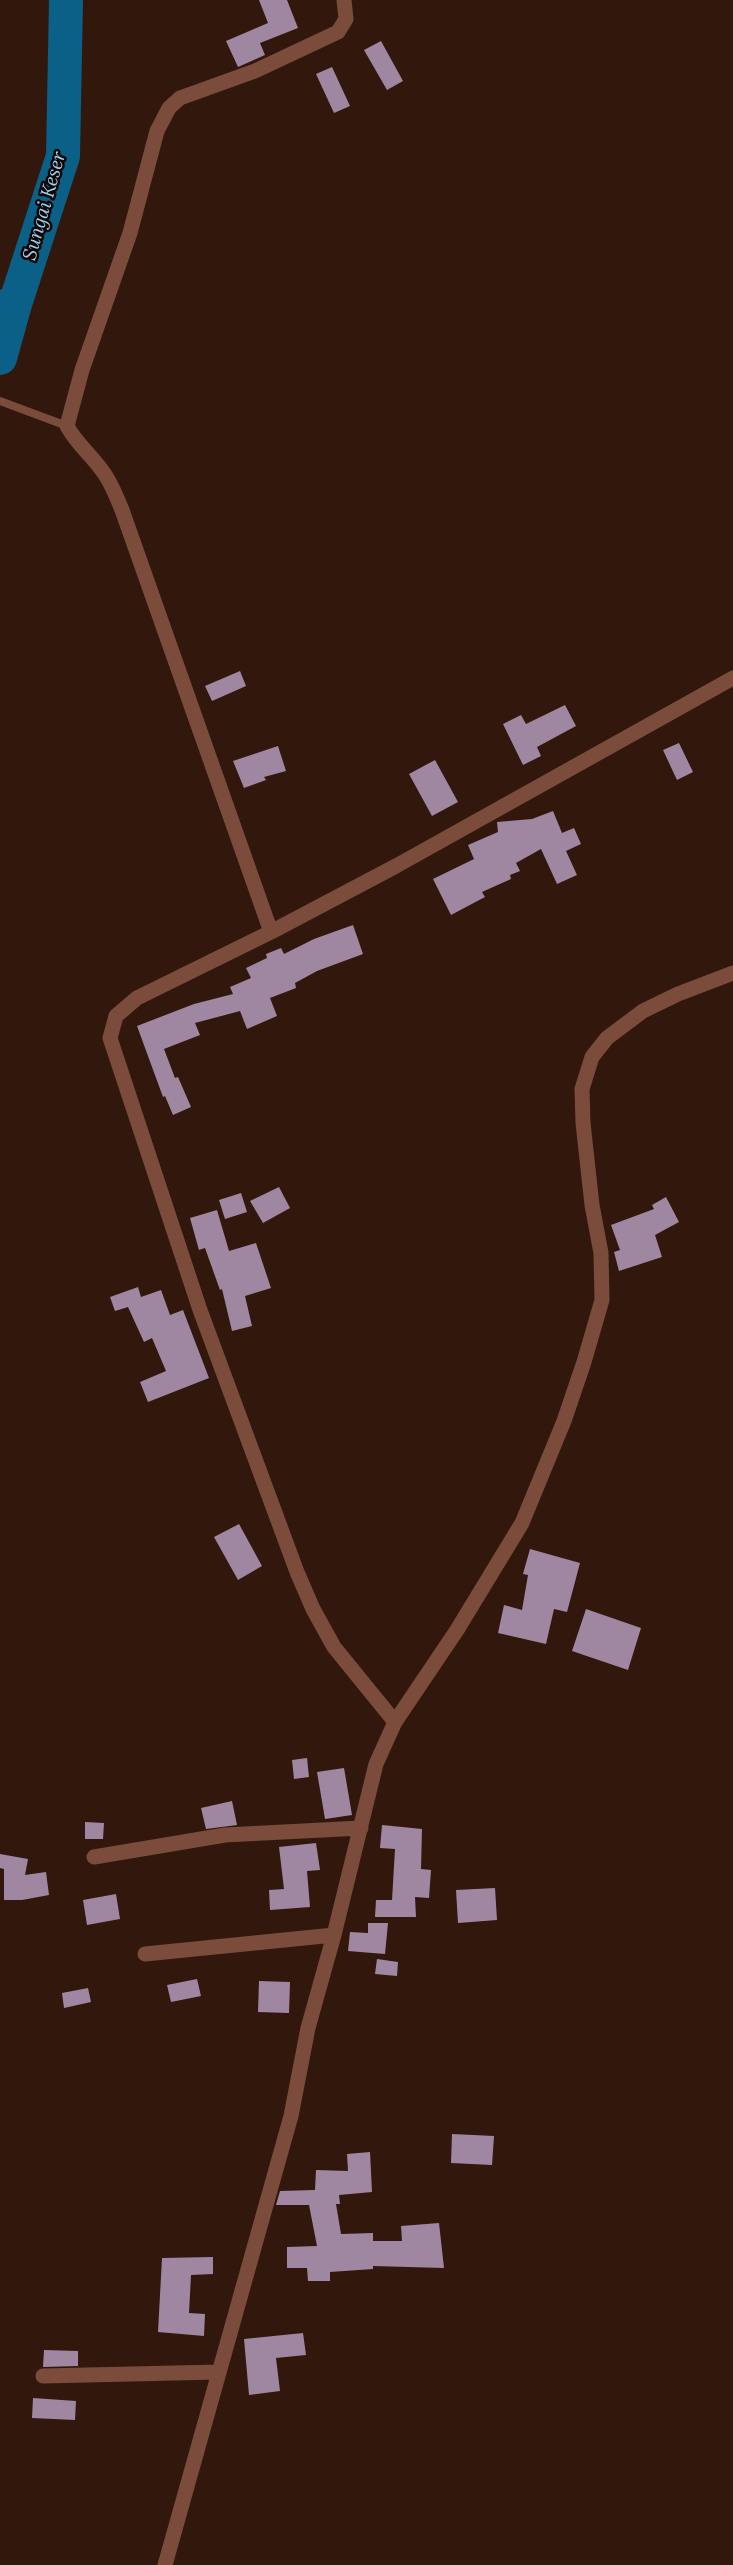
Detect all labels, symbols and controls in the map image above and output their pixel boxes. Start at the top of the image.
water label: Sungai Keser [19,149,71,263]

